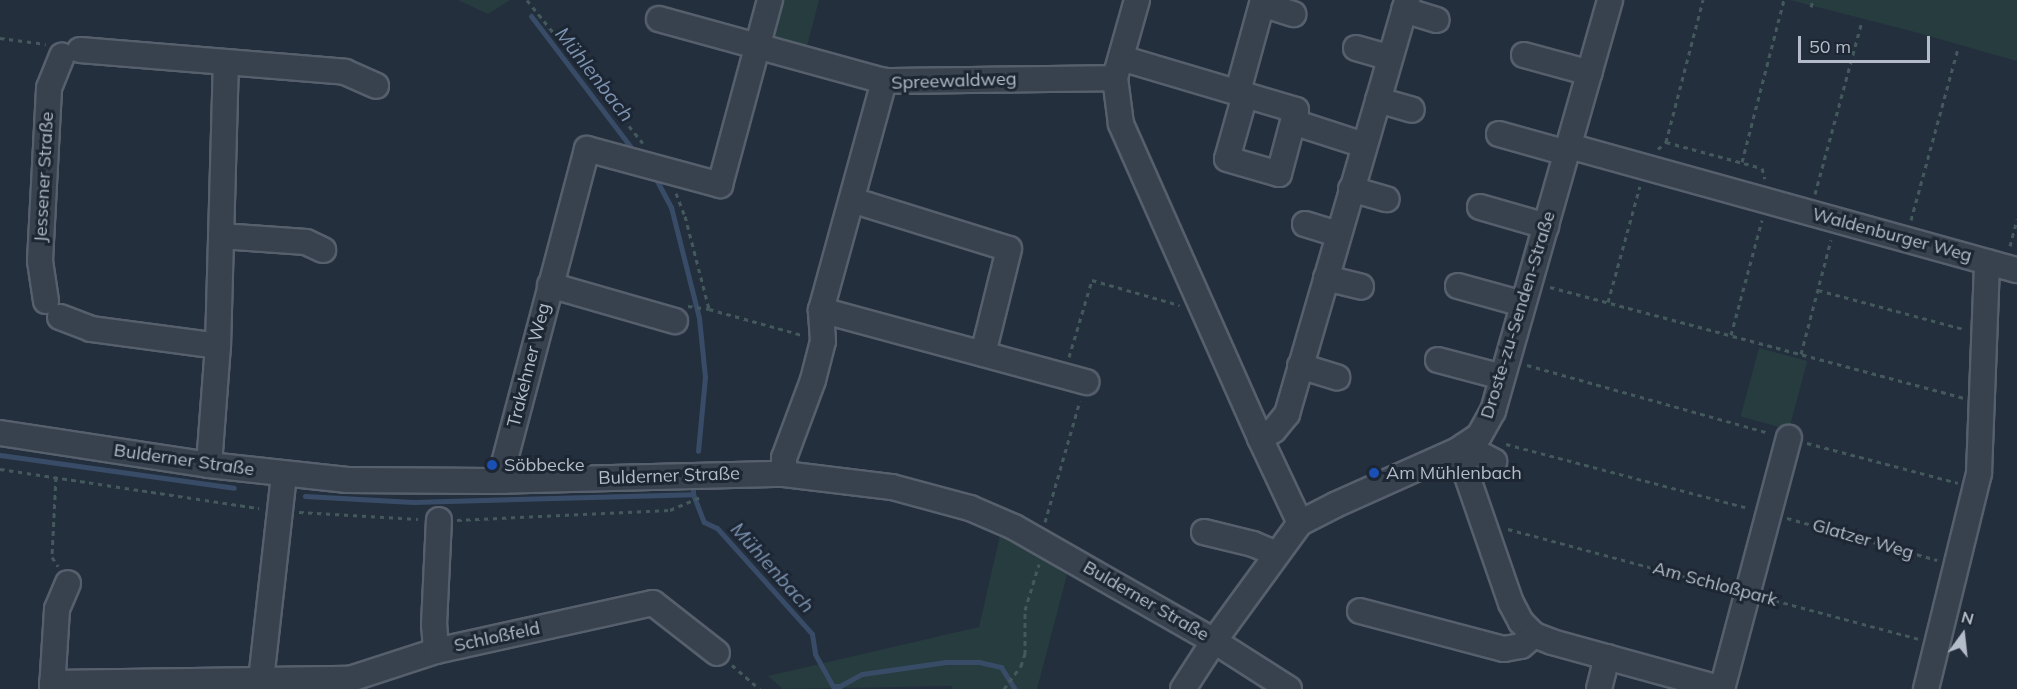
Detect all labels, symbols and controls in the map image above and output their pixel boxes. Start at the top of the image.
water label: Mühlenbach [551,22,639,126]
scale bar [1801,24,1933,62]
text: 50 m [1809,35,1851,58]
street label: Spreewaldweg [891,68,1017,94]
street label: Jessener Straße [30,111,58,243]
street label: Waldenburger Weg [1810,203,1974,267]
street label: Droste-zu-Senden-Straße [1476,209,1560,421]
street label: Trakehner Weg [503,301,555,429]
street label: Bulderner Straße [112,439,256,481]
place label: Söbbecke [504,454,585,476]
marker: Söbbecke [485,458,499,472]
place label: Am Mühlenbach [1386,462,1522,484]
street label: Bulderner Straße [598,463,740,489]
marker: Am Mühlenbach [1367,466,1381,480]
street label: Glatzer Weg [1810,514,1916,564]
water label: Mühlenbach [726,517,820,617]
street label: Bulderner Straße [1079,556,1213,646]
street label: Am Schloßpark [1650,557,1780,611]
north arrow [1933,605,1993,665]
text: N [1959,606,1976,629]
street label: Schloßfeld [452,617,542,657]

